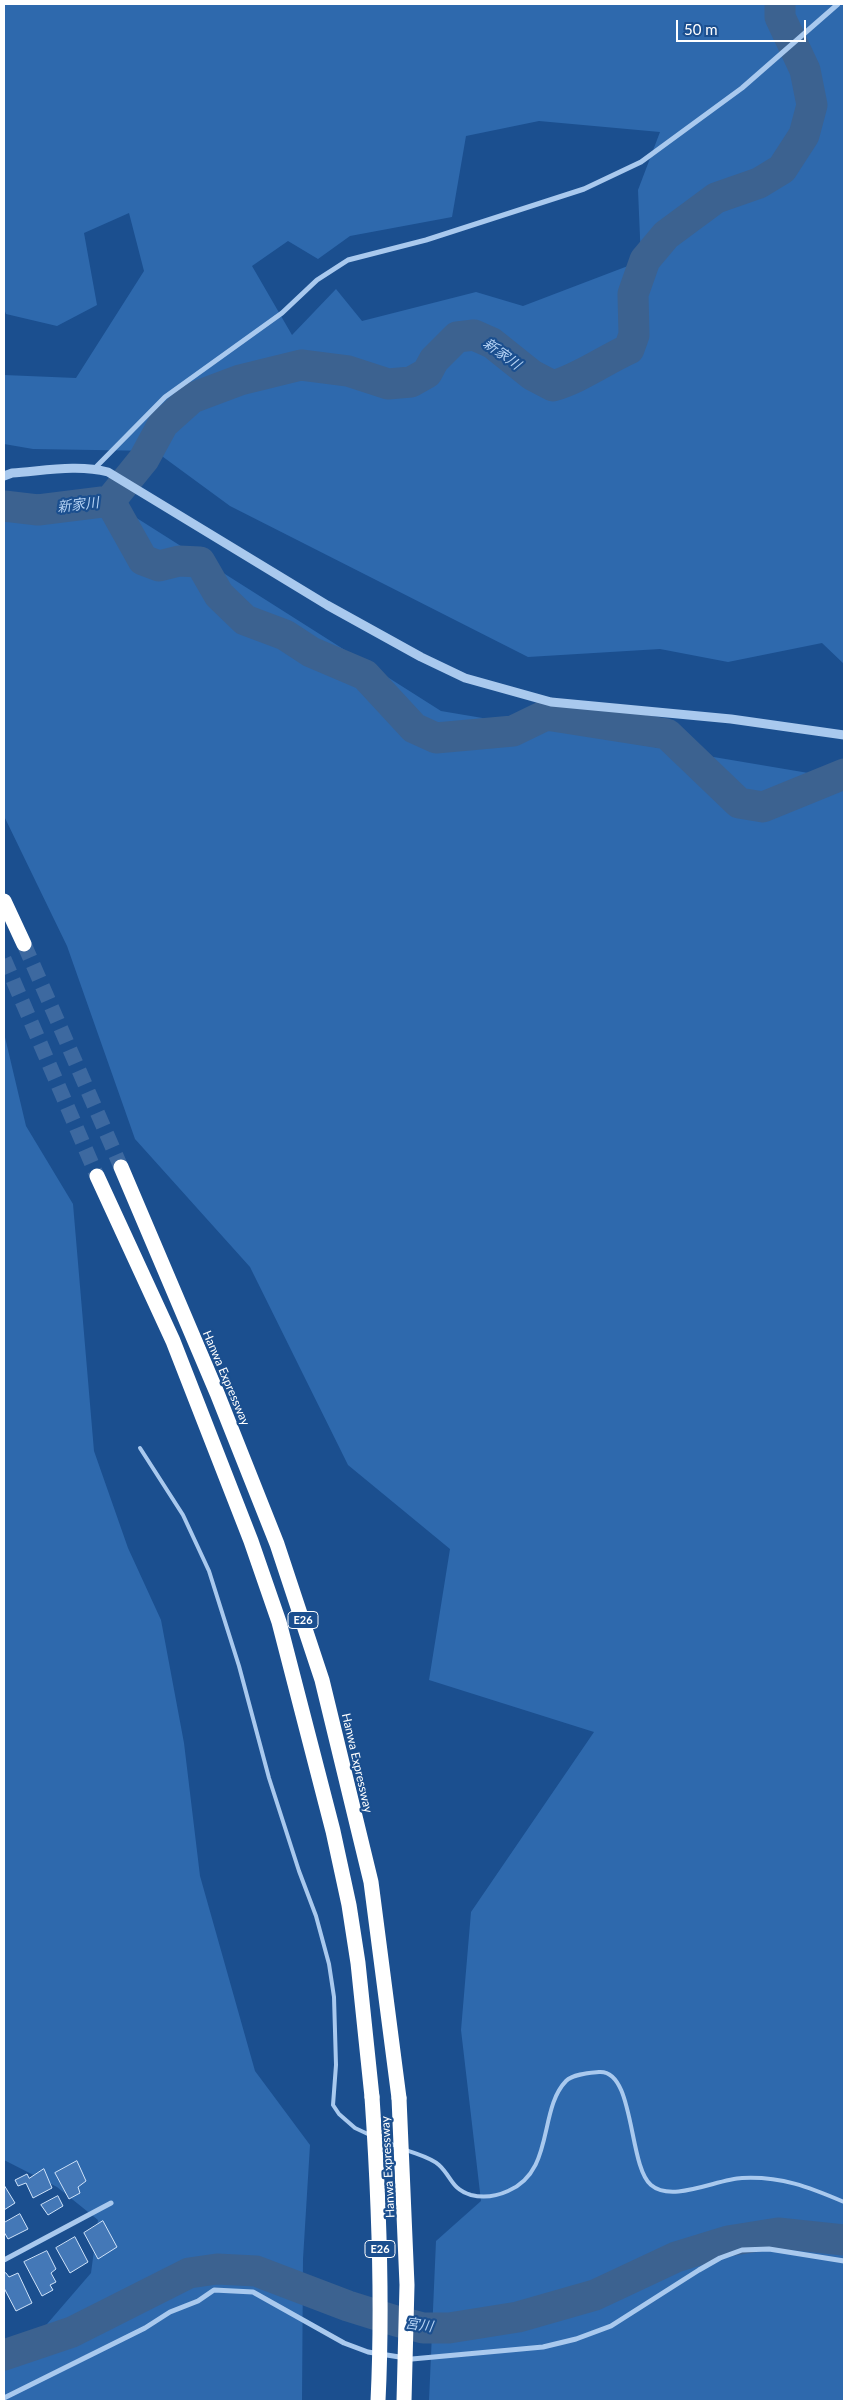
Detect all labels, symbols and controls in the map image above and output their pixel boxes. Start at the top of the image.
scale bar [678,10,808,42]
text: 50 m [684,20,718,38]
water label: 新家川 [480,335,524,373]
water label: 新家川 [56,494,100,516]
street label: Hanwa Expressway [199,1328,253,1428]
road number: E26 [288,1612,318,1628]
street label: Hanwa Expressway [339,1712,375,1814]
street label: Hanwa Expressway [378,2116,398,2218]
road number: E26 [365,2240,395,2258]
water label: 宮川 [404,2315,434,2335]

